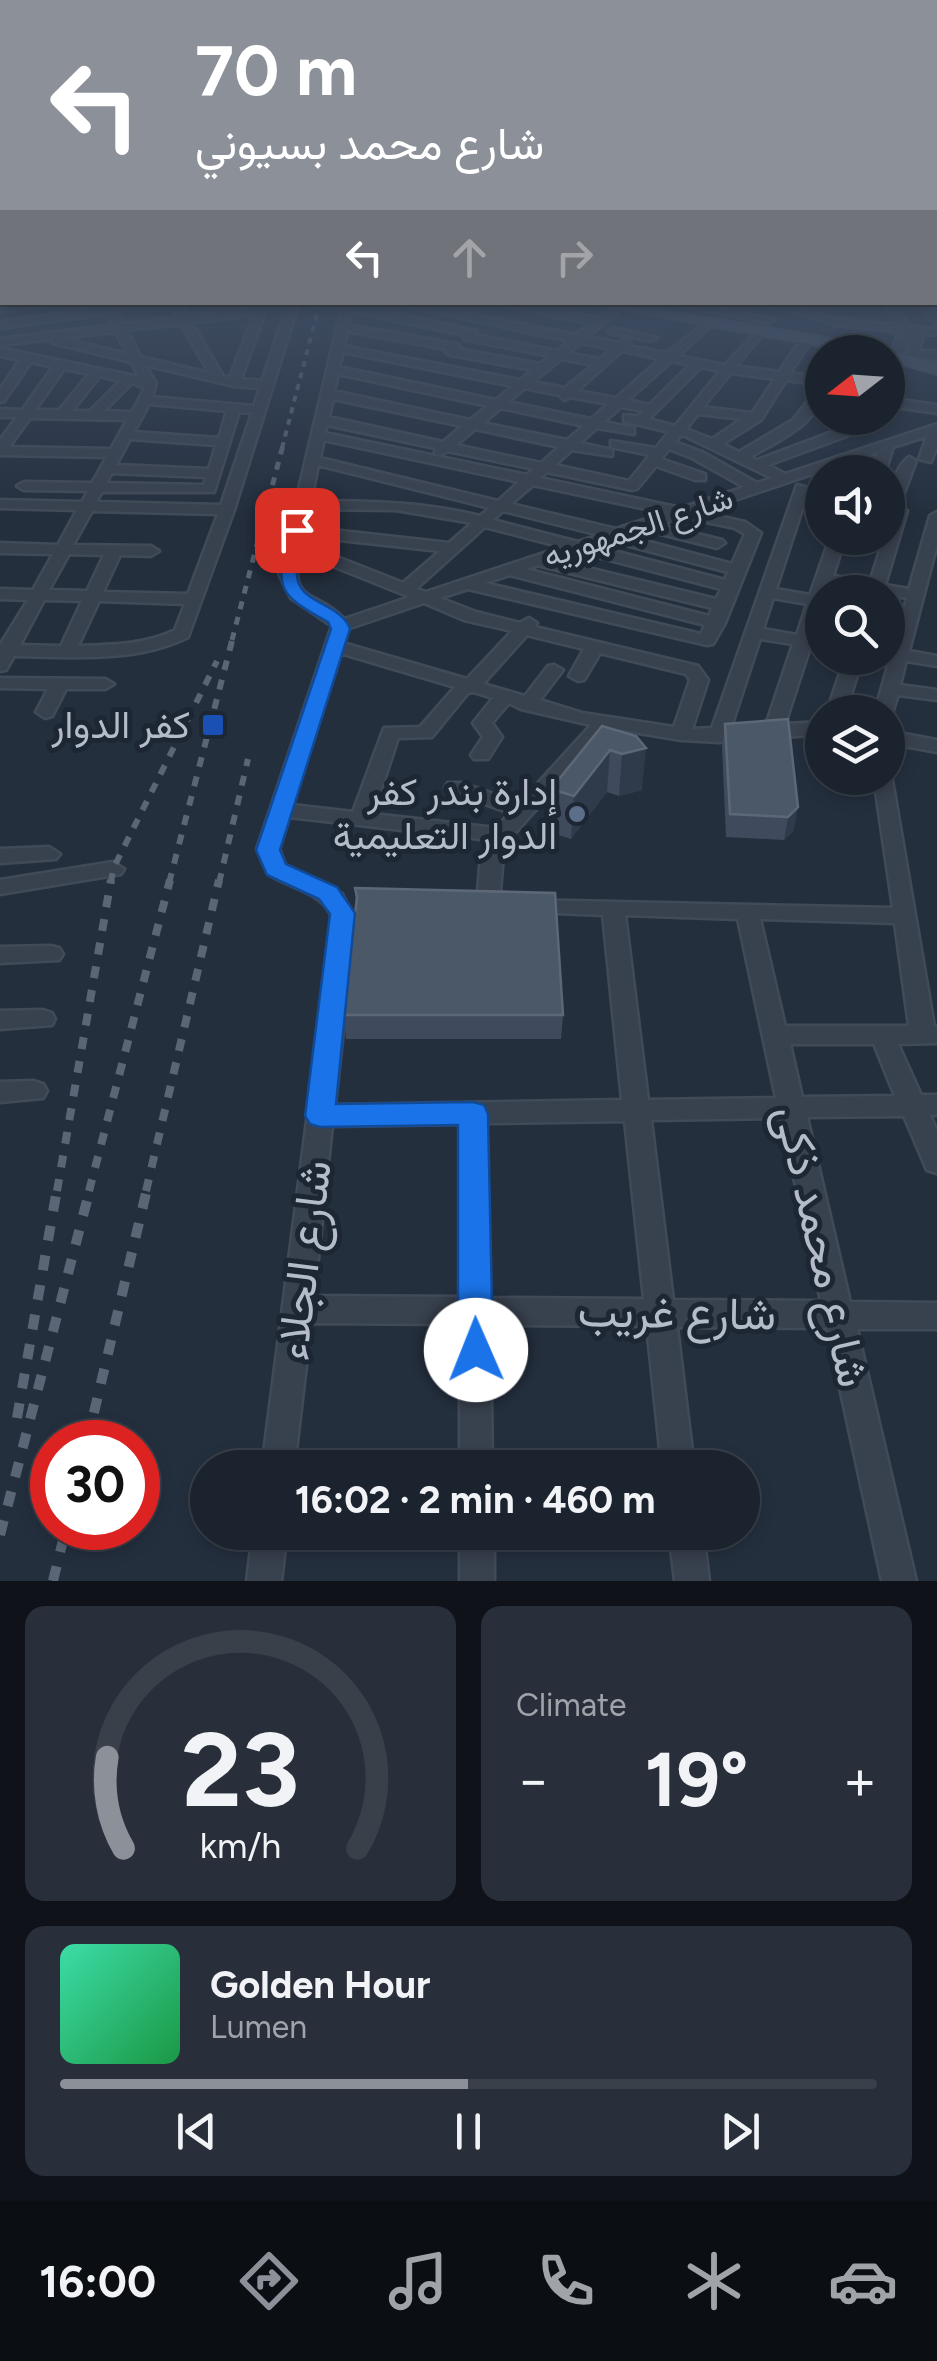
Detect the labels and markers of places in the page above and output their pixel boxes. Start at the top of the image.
pin [255,488,340,573]
place label: كفر الدوار [50,702,190,748]
marker: كفر الدوار [200,712,226,738]
place label: إدارة بندر كفر الدوار التعليمية [333,769,557,859]
marker: إدارة بندر كفر الدوار التعليمية [566,803,588,825]

